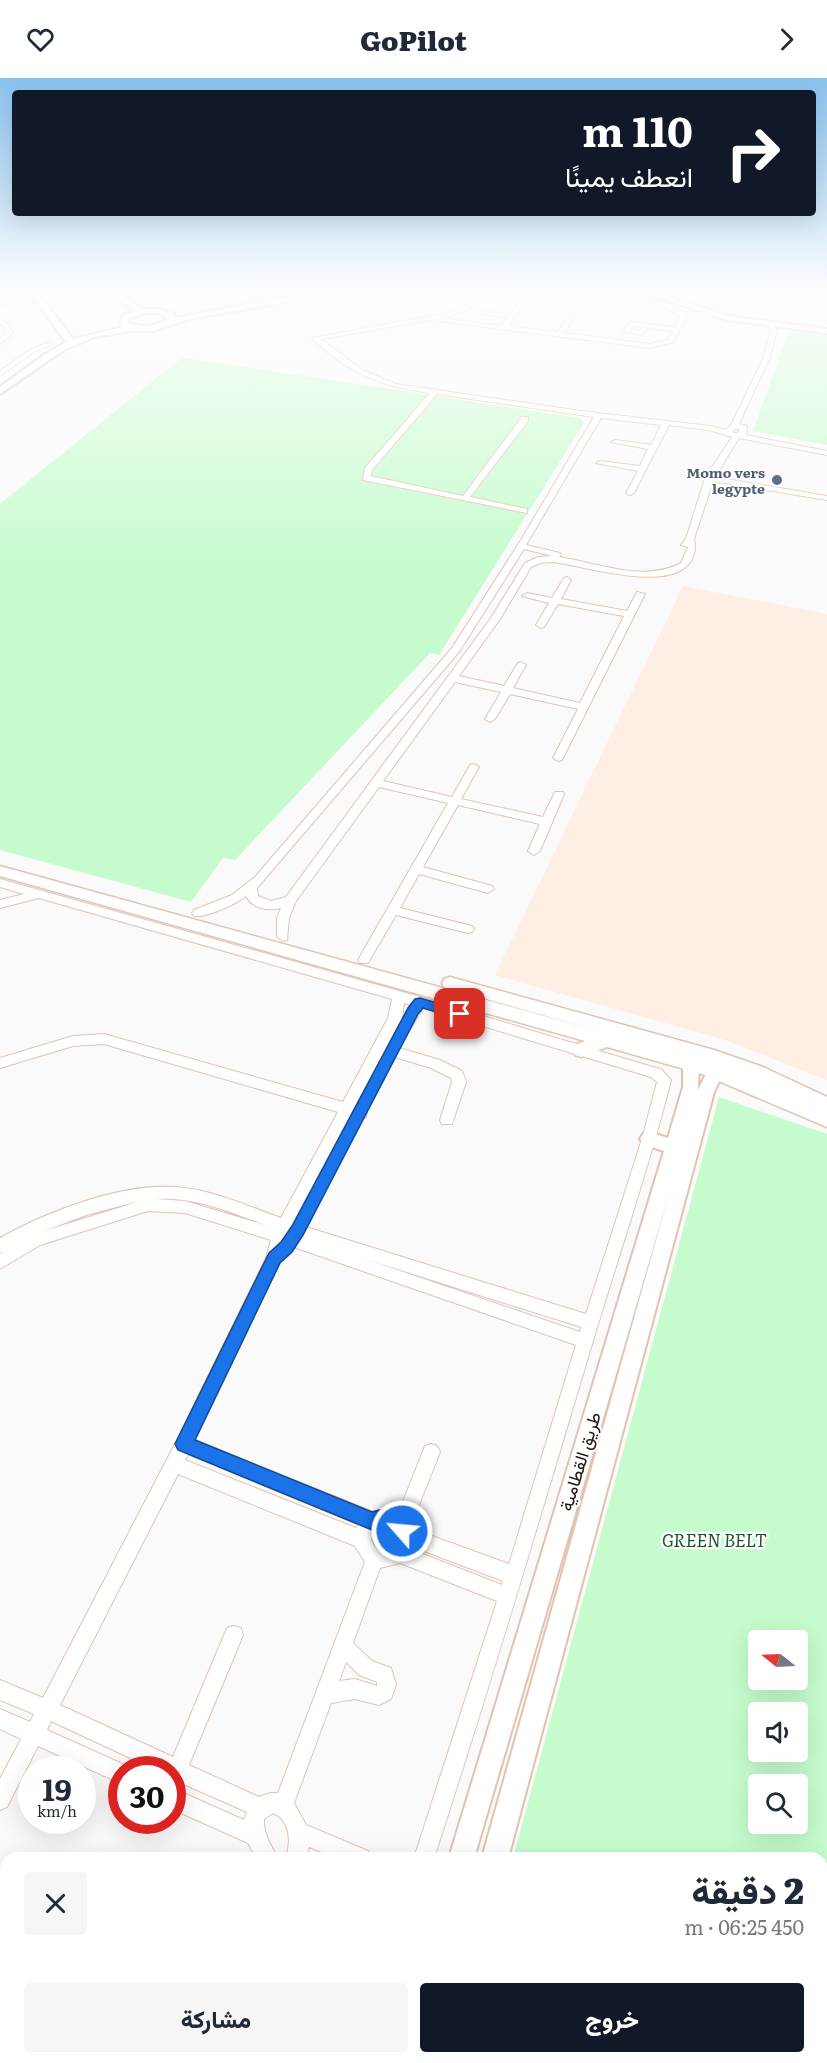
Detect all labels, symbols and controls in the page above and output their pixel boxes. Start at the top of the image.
text: GoPilot [360,19,467,59]
icon: heart [24,23,57,56]
icon: forward [770,23,803,56]
text: 110 m [582,98,693,160]
icon: right [714,114,792,192]
text: انعطف يمينًا [565,155,693,195]
place label: Momo vers legypte [687,462,765,498]
marker: Momo vers legypte [770,473,784,487]
pin [434,988,485,1039]
icon: arrive [443,997,476,1030]
street label: طريق القطامية [551,1408,607,1514]
position arrow [370,1499,434,1563]
park label: GREEN BELT [662,1526,767,1553]
north arrow [748,1630,808,1690]
map controls [748,1630,808,1834]
button: sound [748,1702,808,1762]
speed limit sign: 30 [108,1756,186,1834]
text: 19 [42,1766,72,1810]
button: search [748,1774,808,1834]
text: km/h [37,1799,77,1822]
text: 2 دقيقة [692,1862,804,1915]
button: close [24,1872,87,1935]
text: 450 m · 06:25 [684,1911,804,1941]
button: مشاركة [24,1983,408,2052]
button: خروج [420,1983,804,2052]

